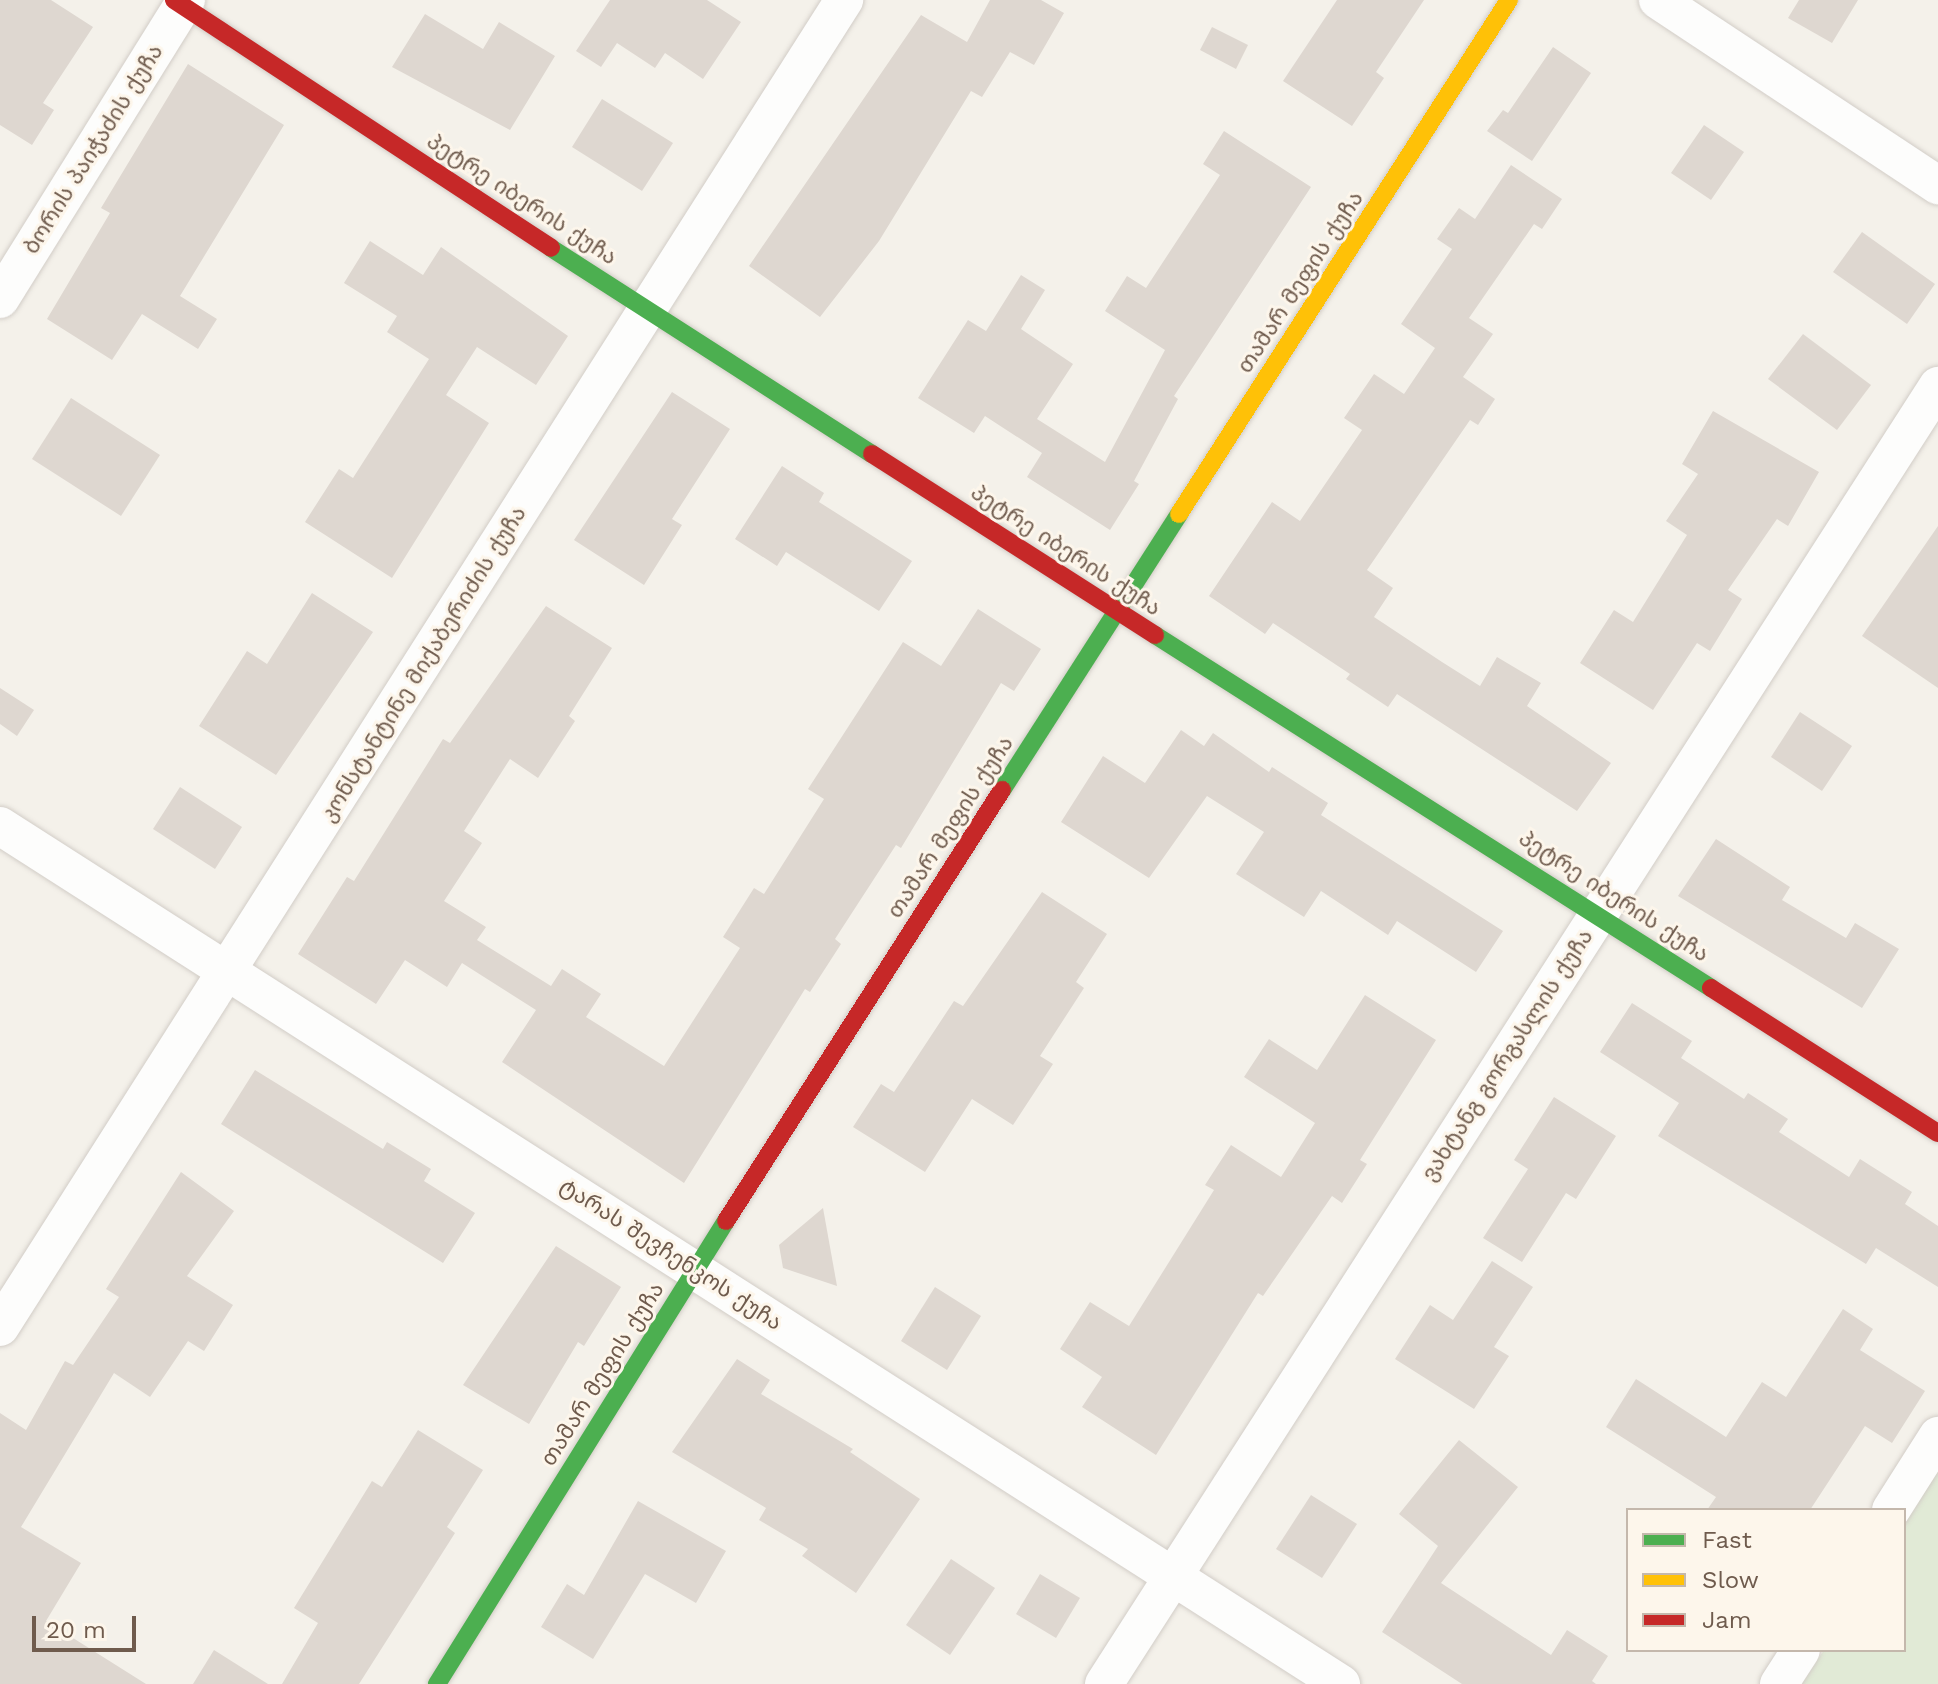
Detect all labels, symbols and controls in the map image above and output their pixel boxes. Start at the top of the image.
street label: ბორის პაიჭაძის ქუჩა [18,39,168,259]
street label: პეტრე იბერის ქუჩა [422,128,622,270]
street label: თამარ მეფის ქუჩა [1231,186,1369,378]
street label: პეტრე იბერის ქუჩა [966,479,1166,621]
street label: კონსტანტინე მიქაბერიძის ქუჩა [314,501,532,827]
street label: თამარ მეფის ქუჩა [881,731,1019,923]
street label: პეტრე იბერის ქუჩა [1514,825,1714,967]
street label: ვახტანგ გორგასლის ქუჩა [1416,924,1598,1186]
street label: ტარას შევჩენკოს ქუჩა [555,1172,787,1336]
street label: თამარ მეფის ქუჩა [535,1277,669,1471]
legend [1626,1508,1906,1652]
text: Fast [1702,1526,1752,1554]
text: Slow [1702,1566,1759,1594]
scale bar [36,1600,140,1650]
text: Jam [1702,1606,1752,1634]
text: 20 m [46,1616,106,1644]

